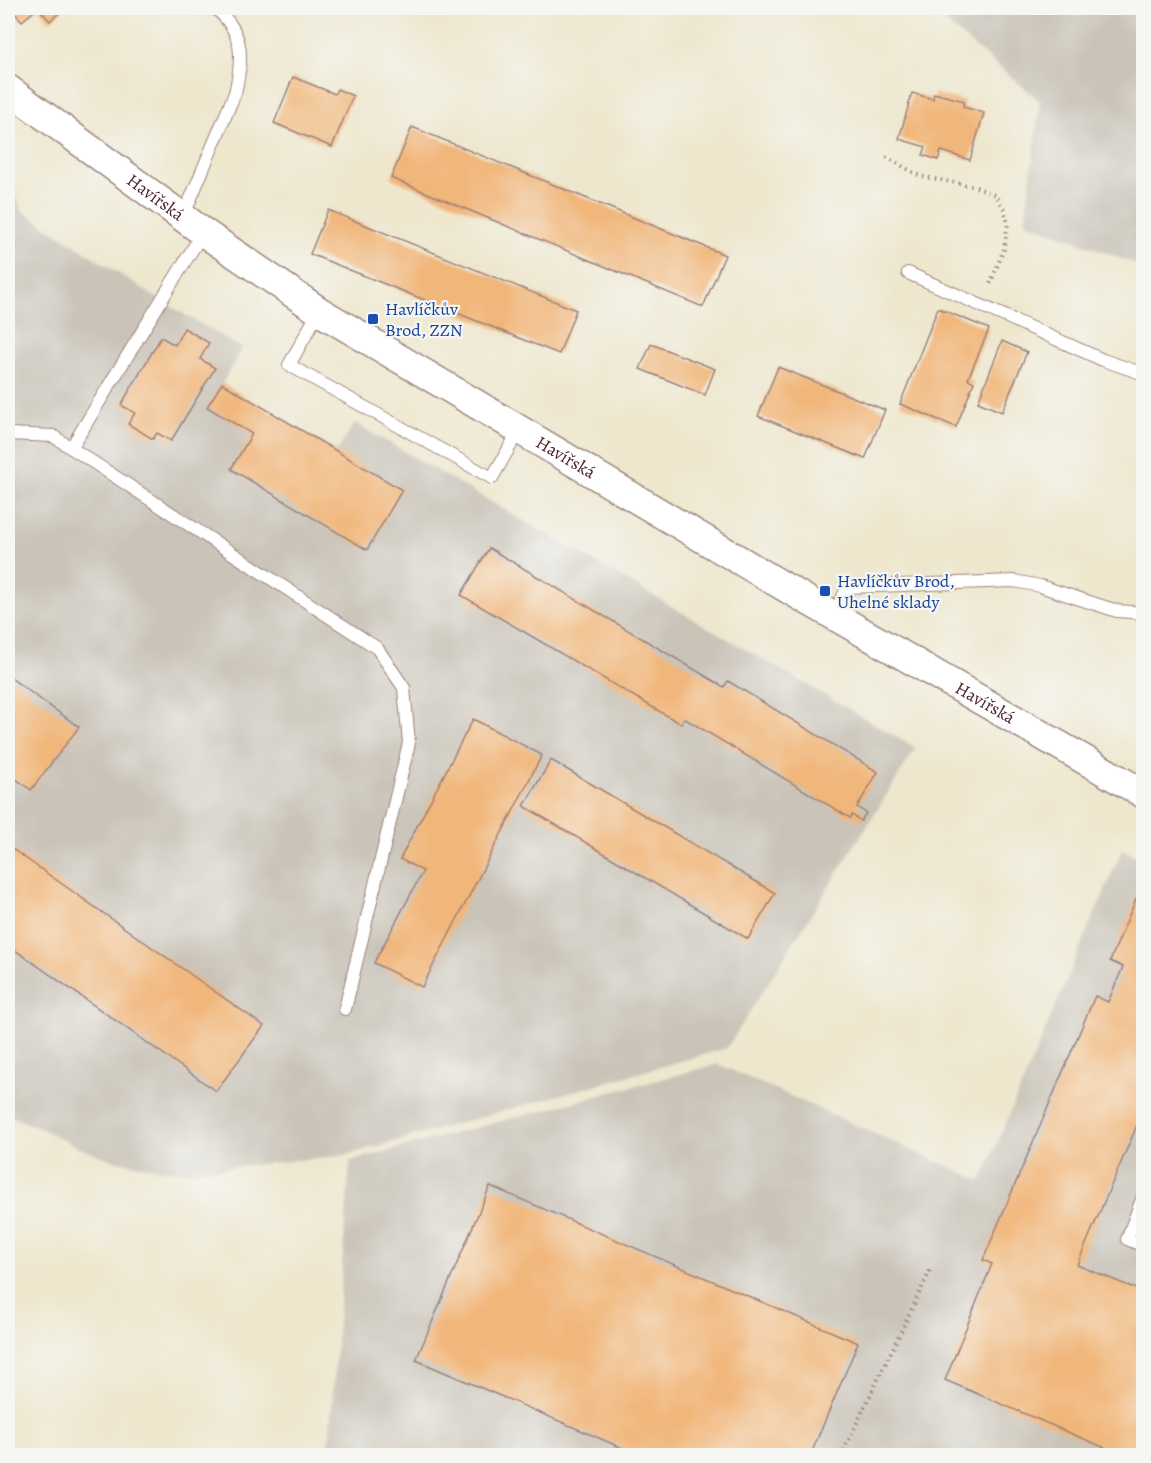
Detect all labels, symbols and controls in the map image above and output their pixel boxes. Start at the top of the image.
street label: Havířská [122,168,190,227]
place label: Havlíčkův Brod, ZZN [385,297,463,342]
marker: Havlíčkův Brod, ZZN [366,312,380,326]
street label: Havířská [531,430,601,485]
place label: Havlíčkův Brod, Uhelné sklady [837,569,955,614]
marker: Havlíčkův Brod, Uhelné sklady [818,584,832,598]
street label: Havířská [951,676,1020,730]

